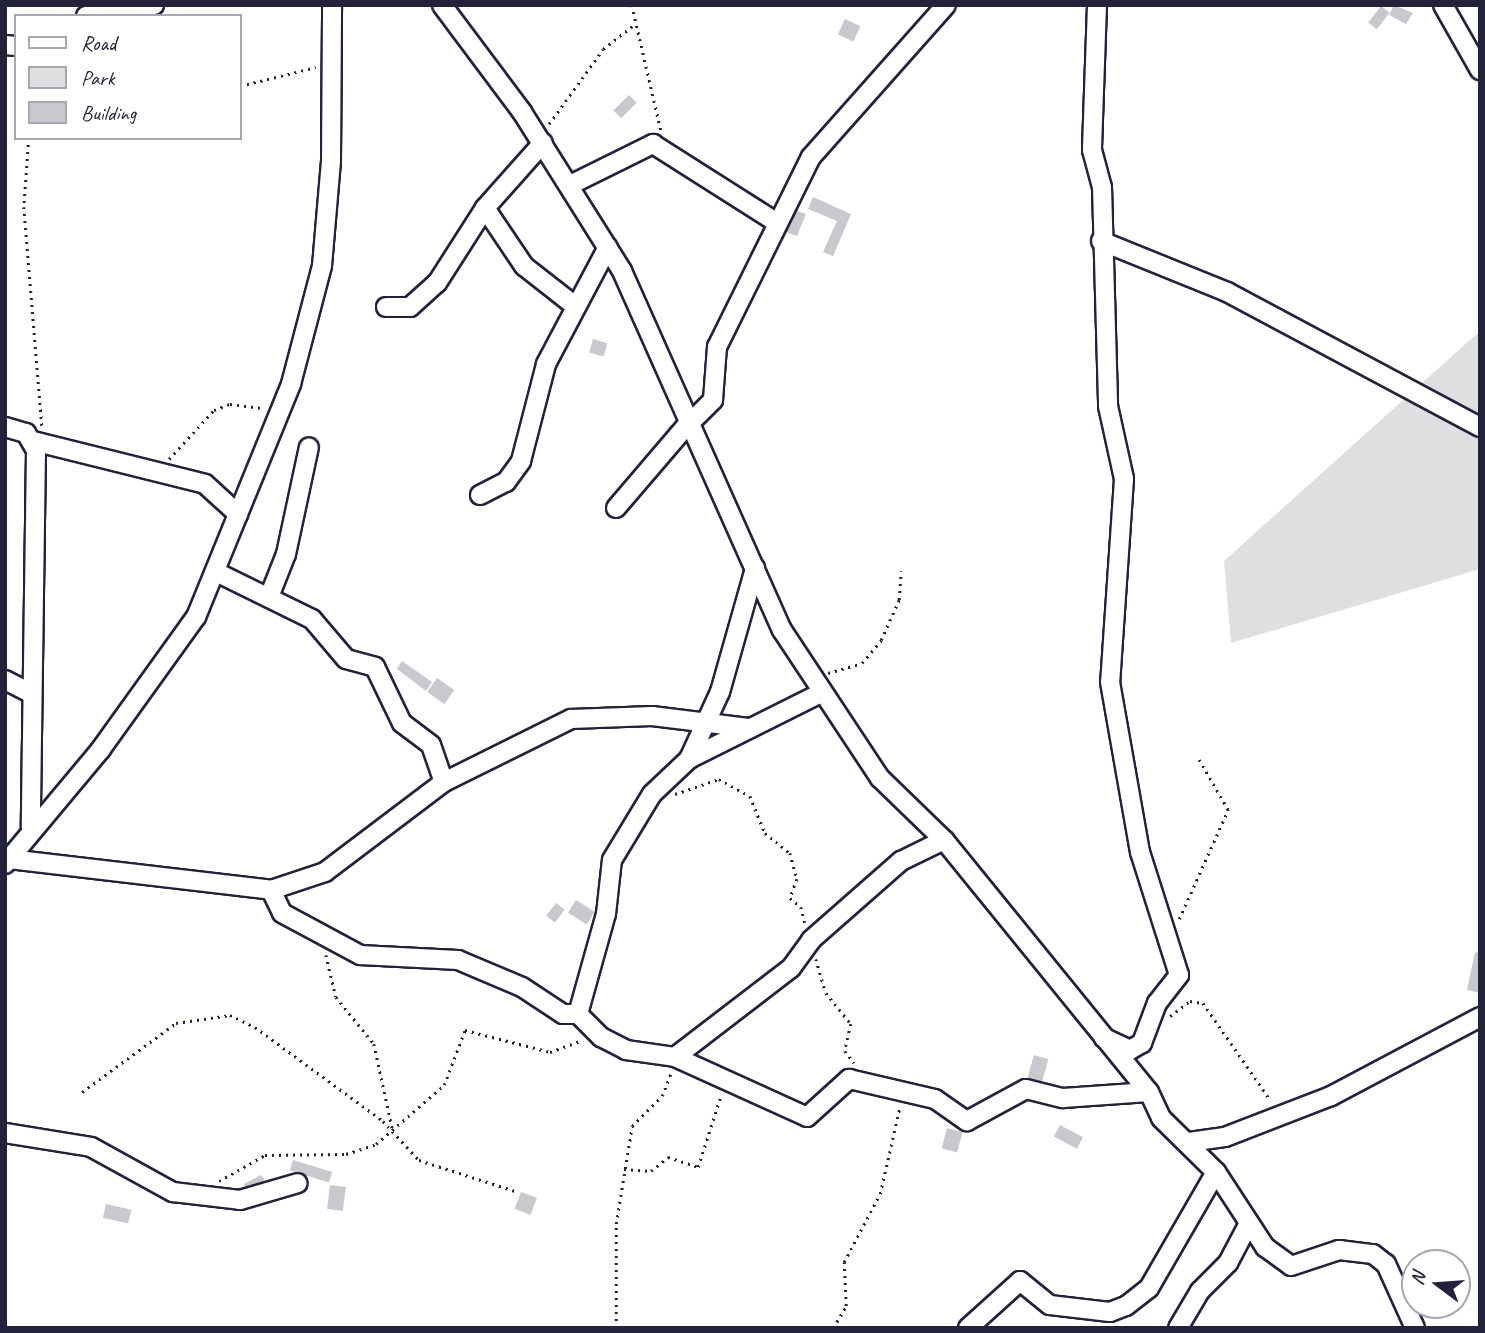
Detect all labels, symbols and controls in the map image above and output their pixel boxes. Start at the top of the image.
legend [14,14,242,140]
text: Road [81,30,116,56]
text: Park [81,65,114,91]
text: Building [81,100,136,126]
north arrow [1401,1249,1471,1319]
text: N [1405,1270,1431,1288]

